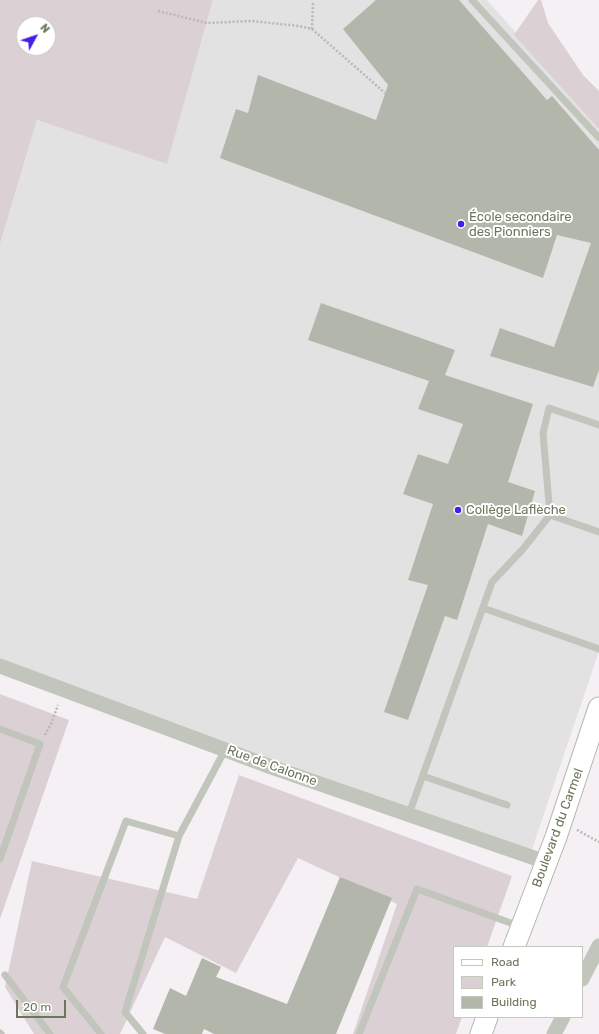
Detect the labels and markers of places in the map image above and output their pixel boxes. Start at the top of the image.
place label: École secondaire des Pionniers [469,209,572,240]
marker: École secondaire des Pionniers [456,219,466,229]
place label: Collège Laflèche [466,502,566,518]
marker: Collège Laflèche [453,505,463,515]

